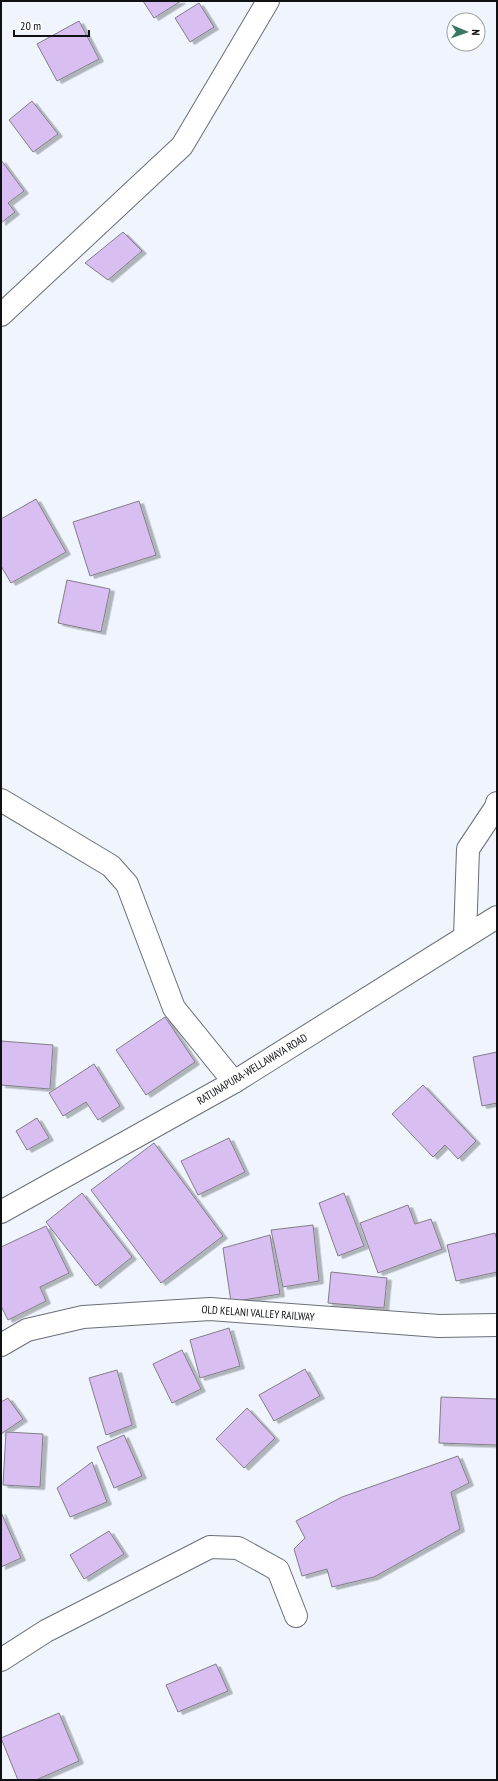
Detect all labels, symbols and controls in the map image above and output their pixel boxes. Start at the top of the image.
scale bar [14,12,89,38]
north arrow [446,12,486,52]
text: 20 m [20,18,41,33]
text: N [469,29,483,36]
street label: RATUNAPURA-WELLAWAYA ROAD [194,1030,310,1108]
street label: OLD KELANI VALLEY RAILWAY [201,1302,315,1324]

